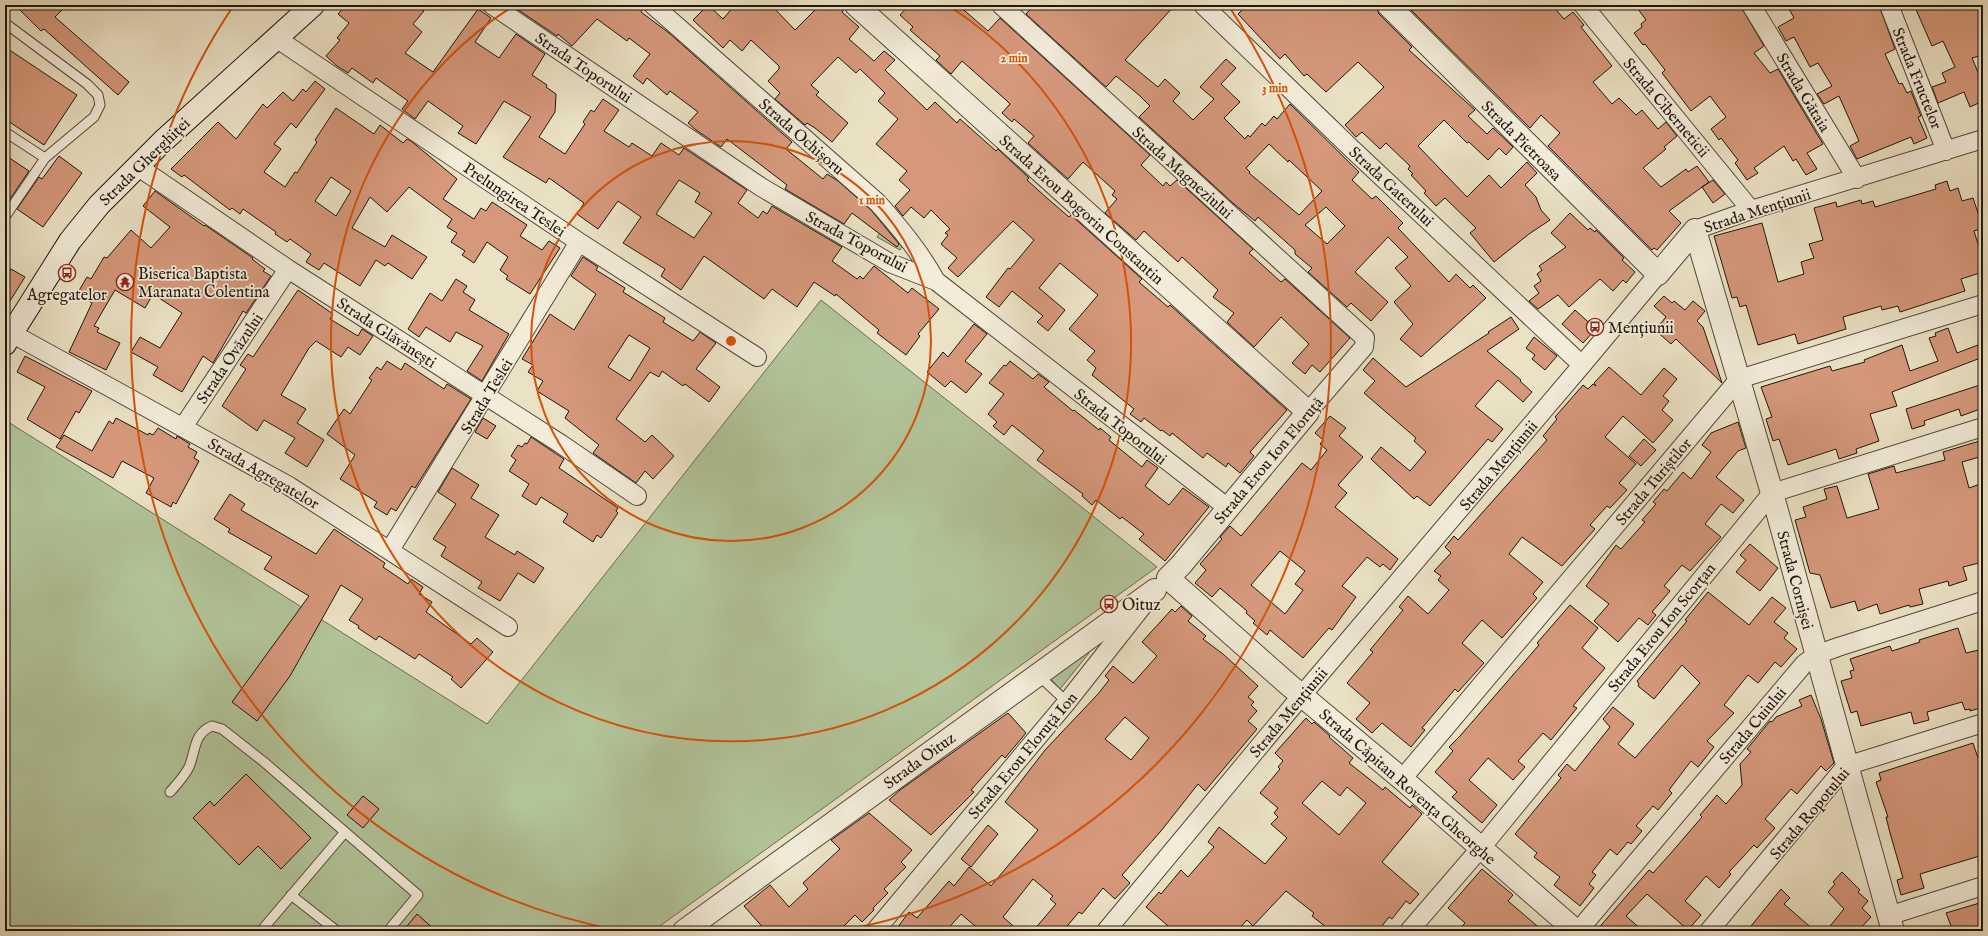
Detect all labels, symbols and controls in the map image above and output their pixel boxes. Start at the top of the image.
street label: Strada Fructelor [1887,25,1946,133]
street label: Strada Toporului [531,29,635,108]
street label: Strada Gătaia [1771,50,1834,136]
text: 2 min [1000,51,1028,66]
street label: Strada Ciberneticii [1618,54,1713,162]
text: 3 min [1262,81,1289,96]
street label: Strada Ochișoru [754,95,848,180]
street label: Strada Pietroasa [1476,97,1565,186]
street label: Strada Gherghiței [96,114,195,211]
street label: Strada Magneziului [1127,123,1236,224]
street label: Strada Erou Bogorin Constantin [994,131,1167,290]
street label: Strada Gaterului [1344,143,1437,232]
street label: Prelungirea Teslei [459,159,569,242]
street label: Strada Mențiunii [1702,185,1814,239]
text: 1 min [859,193,886,208]
street label: Strada Toporului [802,208,910,278]
bus stop icon: Agregatelor [57,263,77,283]
place label: Biserica Baptista Maranata Colentina [138,265,270,303]
temple icon: Biserica Baptista Maranata Colentina [115,272,135,292]
place label: Agregatelor [26,286,107,306]
street label: Strada Glăvănești [332,294,439,373]
street label: Strada Ovăzului [193,310,268,408]
bus stop icon: Mențiunii [1585,317,1605,337]
place label: Mențiunii [1608,319,1674,339]
centre of rings [724,334,738,348]
street label: Strada Teslei [457,356,518,438]
street label: Strada Toporului [1069,385,1170,470]
street label: Strada Erou Ion Floruță [1211,394,1329,529]
street label: Strada Mențiunii [1456,417,1543,515]
street label: Strada Turiștilor [1612,434,1697,530]
street label: Strada Agregatelor [204,435,322,515]
street label: Strada Cornișei [1771,529,1817,632]
street label: Strada Erou Ion Scorțan [1604,559,1721,697]
bus stop icon: Oituz [1099,594,1119,614]
place label: Oituz [1122,596,1161,616]
street label: Strada Mențiunii [1246,664,1333,762]
street label: Strada Cuiului [1715,684,1792,769]
street label: Strada Erou Floruță Ion [965,688,1083,824]
street label: Strada Căpitan Rovența Gheorghe [1314,705,1499,870]
street label: Strada Oituz [880,729,960,794]
street label: Strada Ropotului [1766,764,1855,864]

